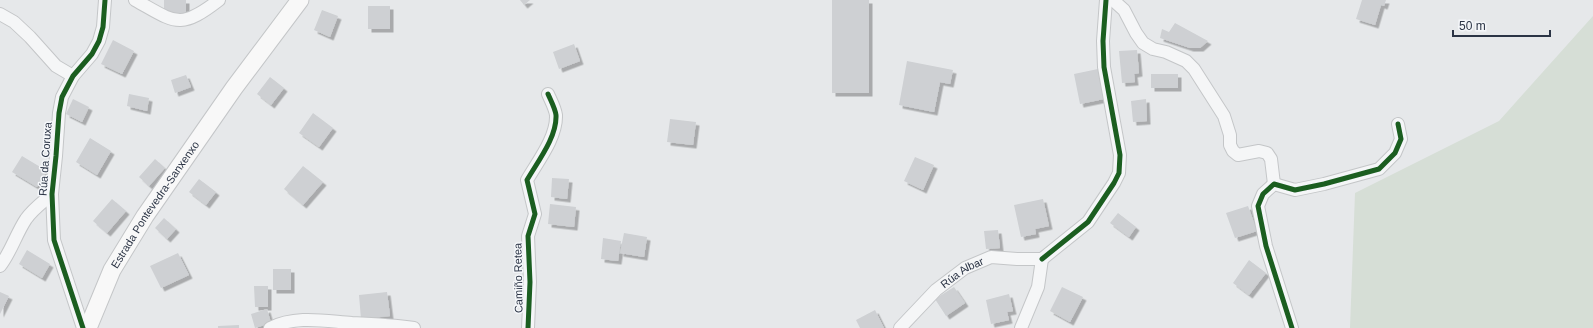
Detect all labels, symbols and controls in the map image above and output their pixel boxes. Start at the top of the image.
scale bar [1453,12,1550,38]
text: 50 m [1459,19,1486,33]
street label: Rúa da Coruxa [36,121,54,196]
street label: Estrada Pontevedra-Sanxenxo [109,139,201,270]
street label: Camiño Retea [511,242,525,313]
street label: Rúa Albar [938,255,986,290]

